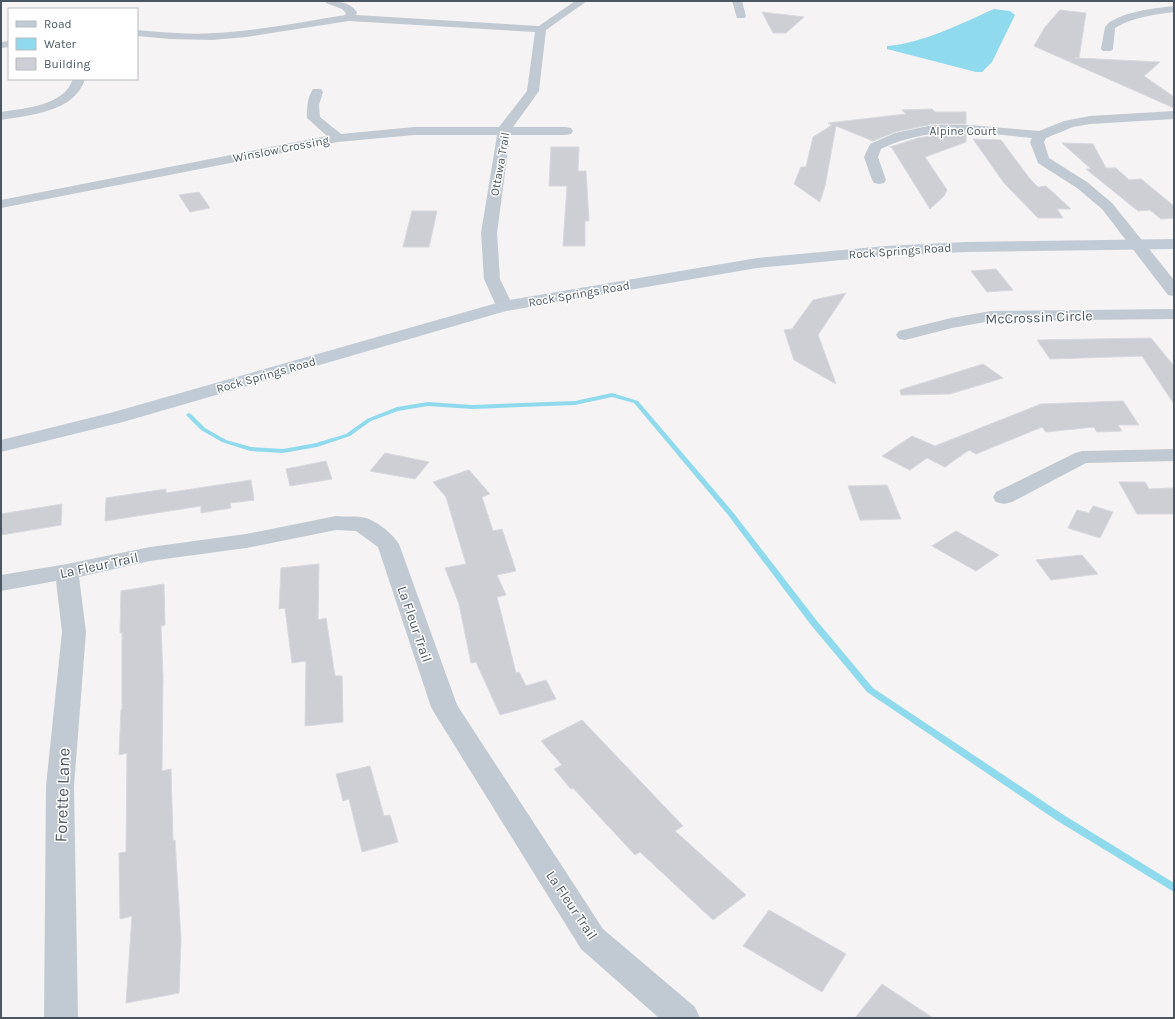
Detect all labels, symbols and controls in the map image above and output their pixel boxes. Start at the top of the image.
legend [8,8,138,80]
text: Road [44,17,72,31]
text: Water [44,37,77,51]
text: Building [44,57,91,71]
street label: Alpine Court [929,124,997,138]
street label: Ottawa Trail [488,131,512,197]
street label: Winslow Crossing [232,133,331,165]
street label: Rock Springs Road [848,240,952,262]
street label: Rock Springs Road [527,278,631,310]
street label: McCrossin Circle [985,307,1093,328]
street label: Rock Springs Road [215,354,317,396]
street label: La Fleur Trail [58,549,140,582]
street label: La Fleur Trail [394,584,436,665]
street label: Forette Lane [50,747,74,843]
street label: La Fleur Trail [542,867,601,943]

